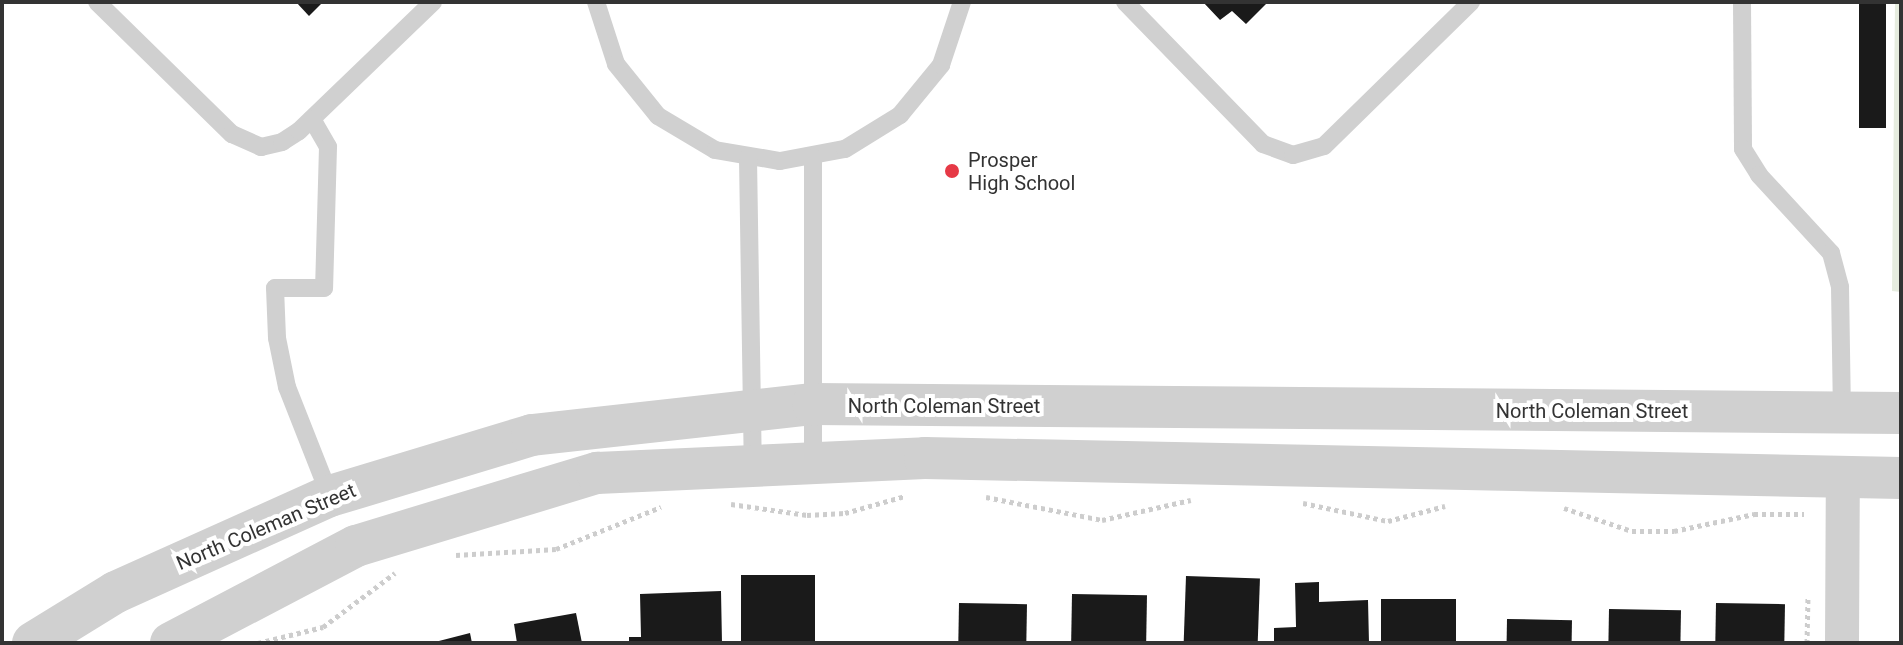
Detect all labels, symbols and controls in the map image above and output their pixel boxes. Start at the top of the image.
place label: Prosper High School [968,148,1075,195]
marker: Prosper High School [943,162,961,180]
street label: North Coleman Street [848,394,1040,418]
street label: North Coleman Street [1496,399,1688,423]
street label: North Coleman Street [173,478,359,576]

